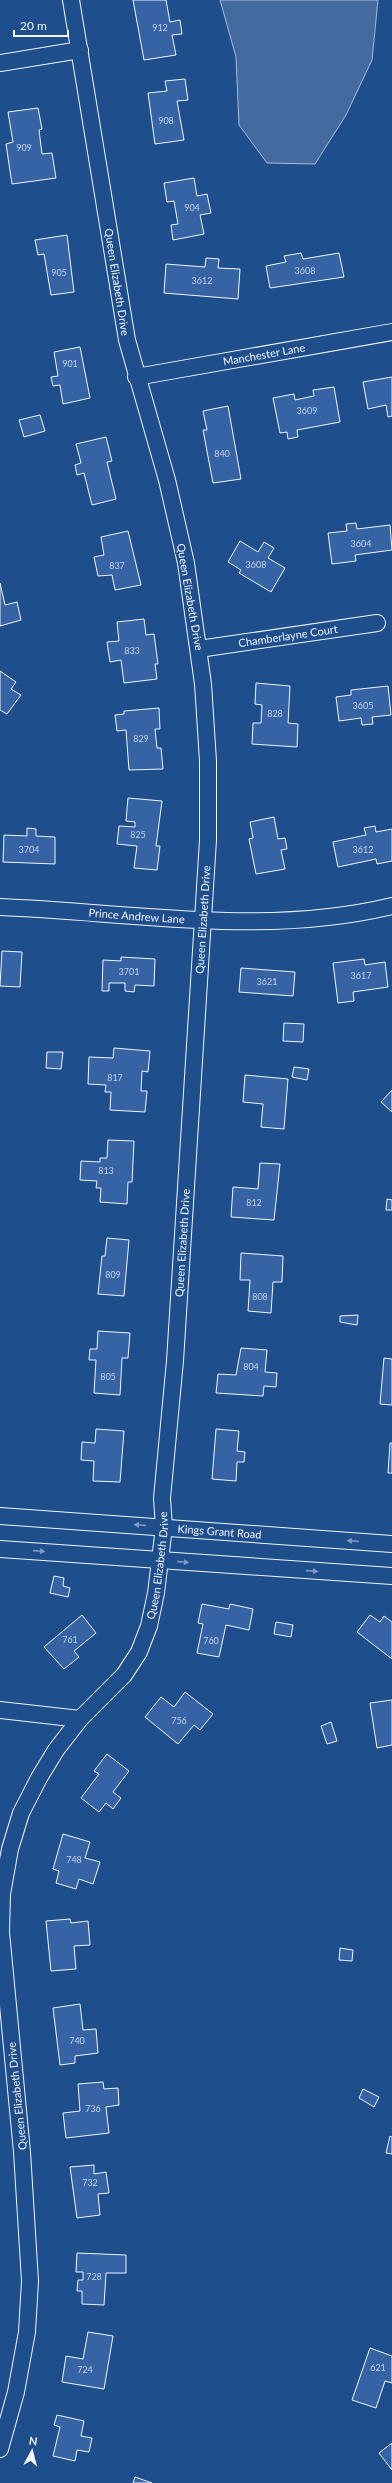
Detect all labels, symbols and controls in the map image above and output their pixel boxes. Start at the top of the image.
scale bar [14,12,68,38]
text: 20 m [20,18,47,33]
house number: 912 [152,22,168,33]
house number: 908 [158,115,174,126]
house number: 909 [16,142,32,153]
house number: 904 [184,202,200,213]
street label: Queen Elizabeth Drive [103,227,132,337]
house number: 3608 [295,265,315,276]
house number: 905 [51,267,67,278]
house number: 3612 [192,275,212,286]
street label: Manchester Lane [222,340,306,368]
house number: 901 [62,358,78,369]
house number: 3609 [297,405,317,416]
house number: 840 [214,448,230,459]
house number: 3604 [351,538,371,549]
street label: Queen Elizabeth Drive [175,542,206,652]
house number: 3608 [246,559,266,570]
house number: 837 [109,560,125,571]
street label: Chamberlayne Court [238,622,338,649]
house number: 833 [124,645,140,656]
house number: 3605 [353,700,373,711]
house number: 828 [267,708,283,719]
house number: 829 [133,733,149,744]
house number: 825 [130,829,146,840]
house number: 3704 [19,844,39,855]
house number: 3612 [353,844,373,855]
street label: Queen Elizabeth Drive [193,865,212,974]
street label: Prince Andrew Lane [88,906,185,925]
house number: 3701 [119,966,139,977]
house number: 3617 [351,970,371,981]
house number: 3621 [257,976,277,987]
house number: 817 [107,1072,123,1083]
house number: 813 [98,1165,114,1176]
street label: Queen Elizabeth Drive [172,1188,192,1297]
house number: 812 [246,1197,262,1208]
house number: 809 [105,1269,121,1280]
house number: 808 [252,1291,268,1302]
house number: 804 [243,1361,259,1372]
house number: 805 [100,1371,116,1382]
street label: Queen Elizabeth Drive [144,1511,170,1620]
one-way arrow [134,1522,146,1529]
street label: Kings Grant Road [177,1522,262,1541]
one-way arrow [347,1538,359,1545]
one-way arrow [33,1548,45,1555]
one-way arrow [177,1558,189,1565]
one-way arrow [306,1567,318,1574]
house number: 761 [62,1634,78,1645]
house number: 760 [203,1635,219,1646]
house number: 756 [171,1715,187,1726]
house number: 748 [66,1854,82,1865]
house number: 740 [69,2035,85,2046]
street label: Queen Elizabeth Drive [4,2041,29,2151]
house number: 736 [85,2103,101,2114]
house number: 732 [82,2177,98,2188]
house number: 728 [86,2271,102,2282]
house number: 621 [370,2362,386,2373]
house number: 724 [77,2364,93,2375]
north arrow [12,2431,52,2471]
text: N [28,2434,38,2448]

